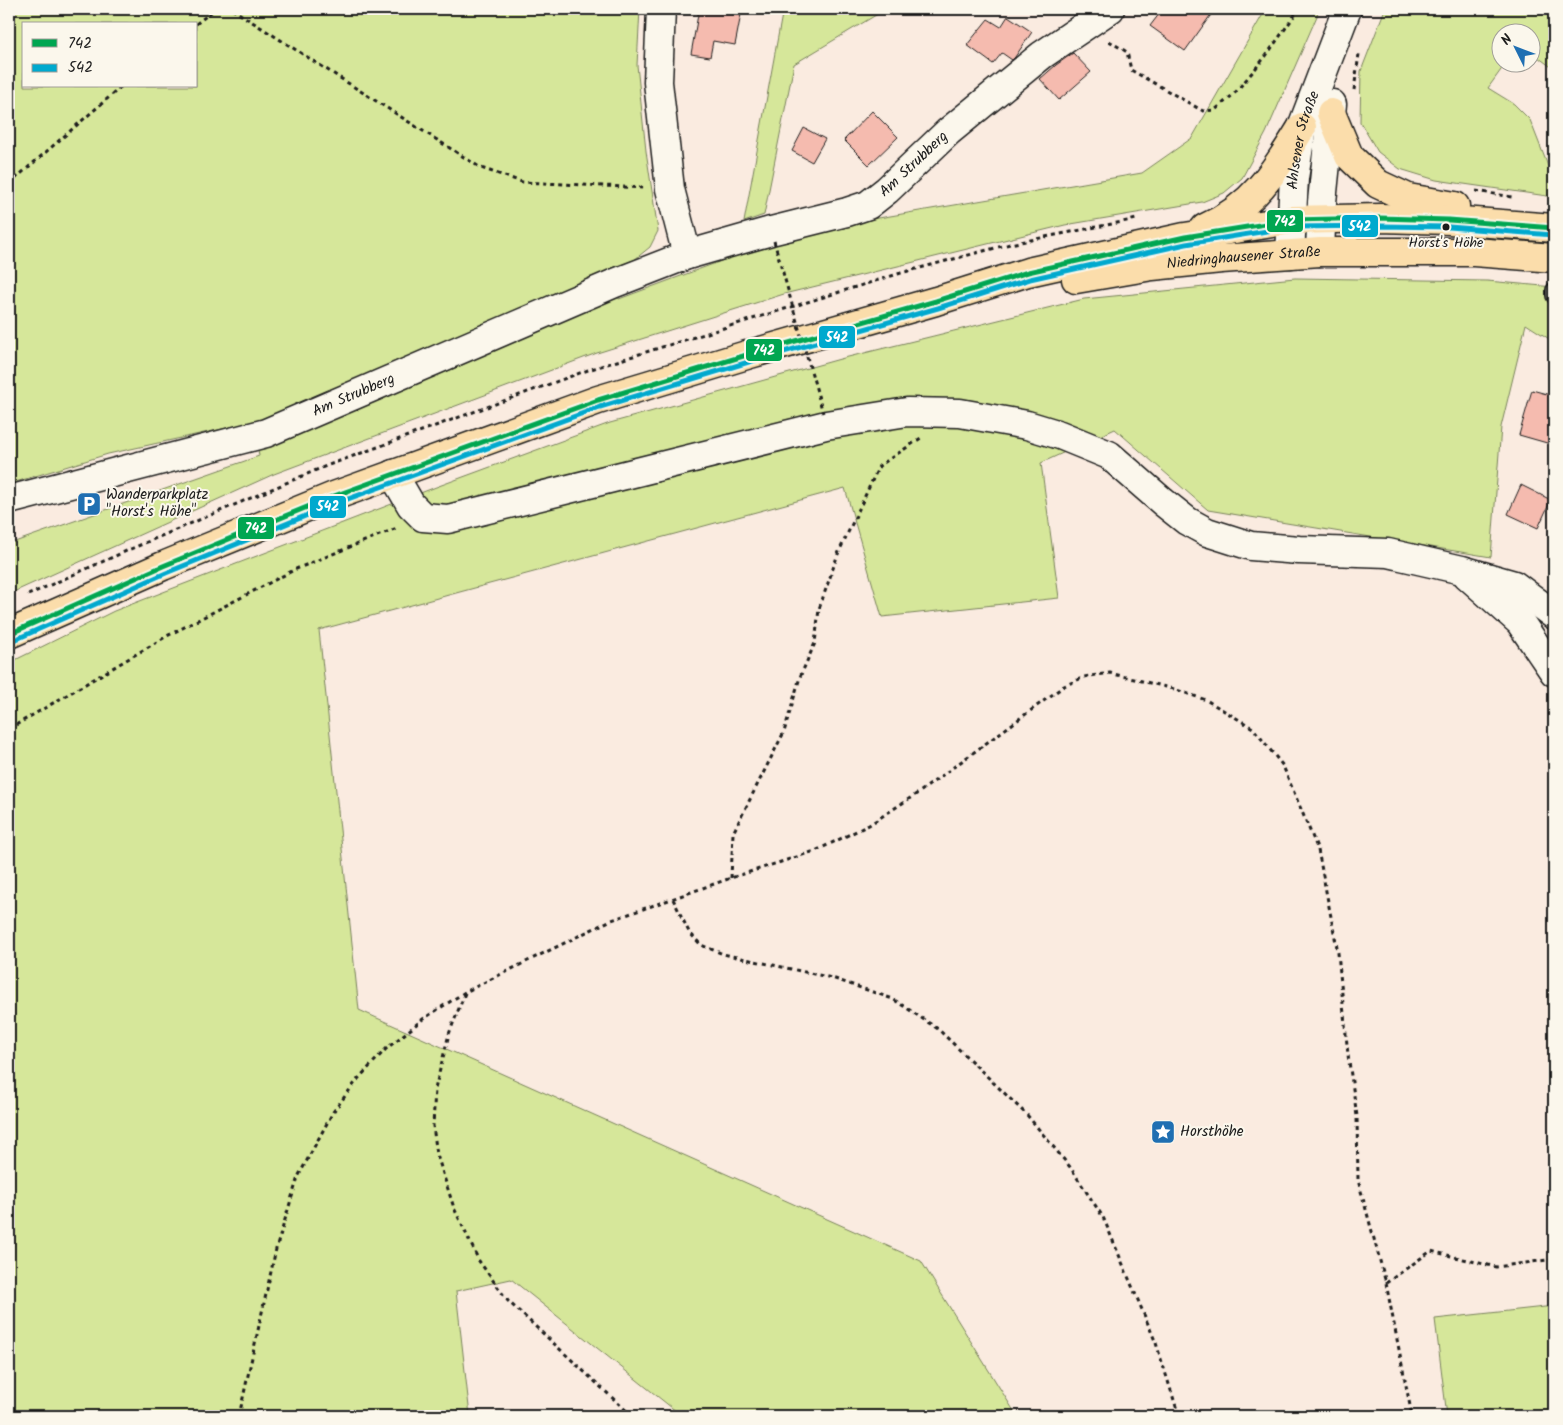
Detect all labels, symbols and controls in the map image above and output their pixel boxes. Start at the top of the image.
legend [22,22,198,88]
north arrow [1490,22,1540,72]
text: N [1496,29,1518,51]
text: 742 [68,32,92,56]
text: 542 [68,56,93,80]
street label: Ahlsener Straße [1281,87,1327,190]
street label: Am Strubberg [874,125,954,204]
line badge: 742 [1266,209,1304,233]
text: 742 [1274,211,1296,233]
line badge: 542 [1341,214,1379,238]
text: 542 [1348,216,1371,238]
marker: Horst's Höhe [1441,222,1451,232]
place label: Horst's Höhe [1409,232,1484,254]
street label: Niedringhausener Straße [1165,240,1321,276]
line badge: 542 [818,325,856,349]
text: 542 [825,327,848,349]
line badge: 742 [745,338,783,362]
text: 742 [753,340,775,362]
street label: Am Strubberg [309,367,399,424]
place label: Wanderparkplatz "Horst's Höhe" [106,483,209,524]
parking icon: Wanderparkplatz "Horst's Höhe" [76,491,102,517]
line badge: 542 [309,495,347,519]
text: 542 [316,496,339,518]
line badge: 742 [237,516,275,540]
text: 742 [245,518,267,540]
place icon: Horsthöhe [1150,1119,1176,1145]
place label: Horsthöhe [1180,1120,1244,1144]

